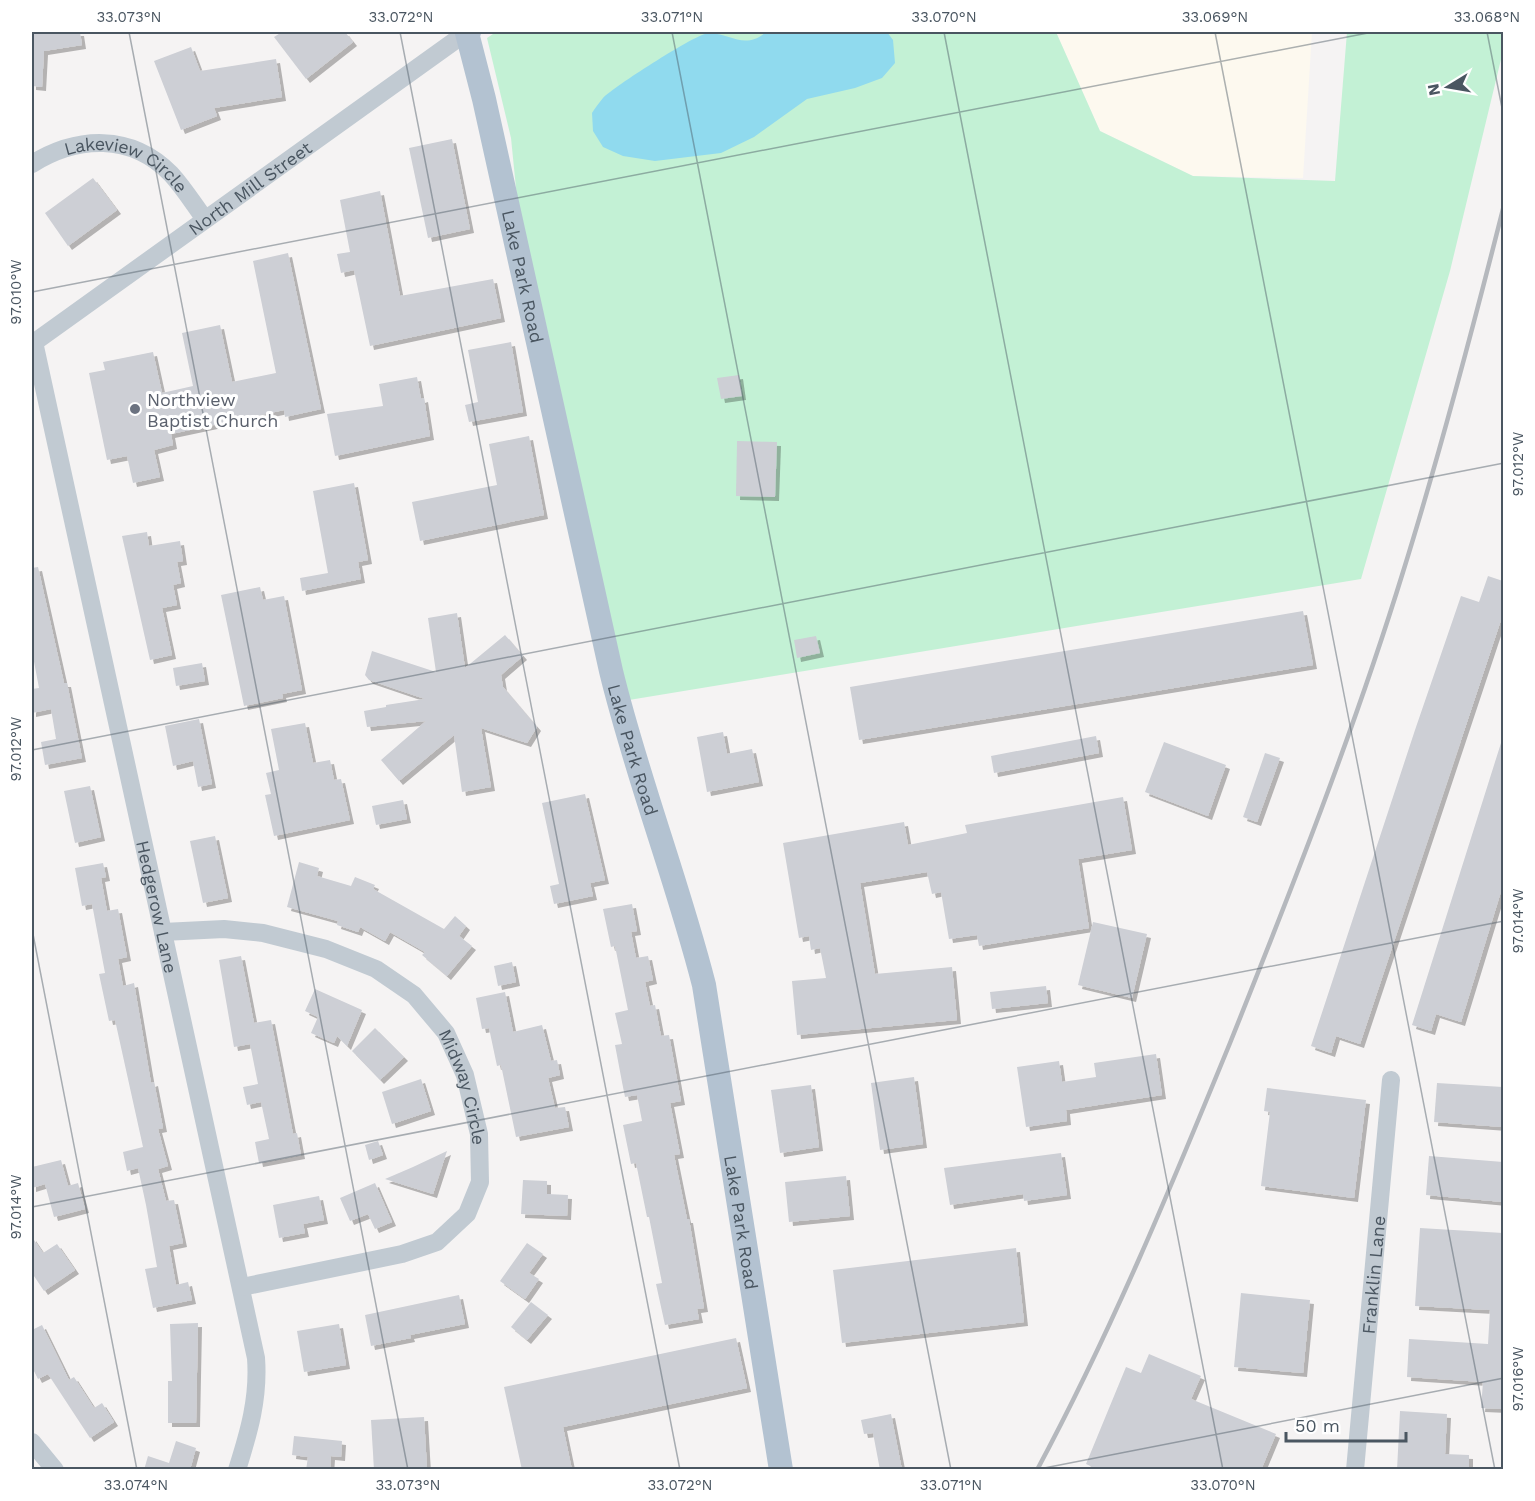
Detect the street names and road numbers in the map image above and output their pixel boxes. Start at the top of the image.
street label: Lakeview Circle [62,133,192,196]
street label: North Mill Street [184,136,316,239]
street label: Lake Park Road [498,208,548,345]
street label: Lake Park Road [604,682,663,818]
street label: Hedgerow Lane [133,838,182,975]
street label: Midway Circle [435,1026,490,1145]
street label: Lake Park Road [721,1153,763,1291]
street label: Franklin Lane [1357,1215,1389,1335]

